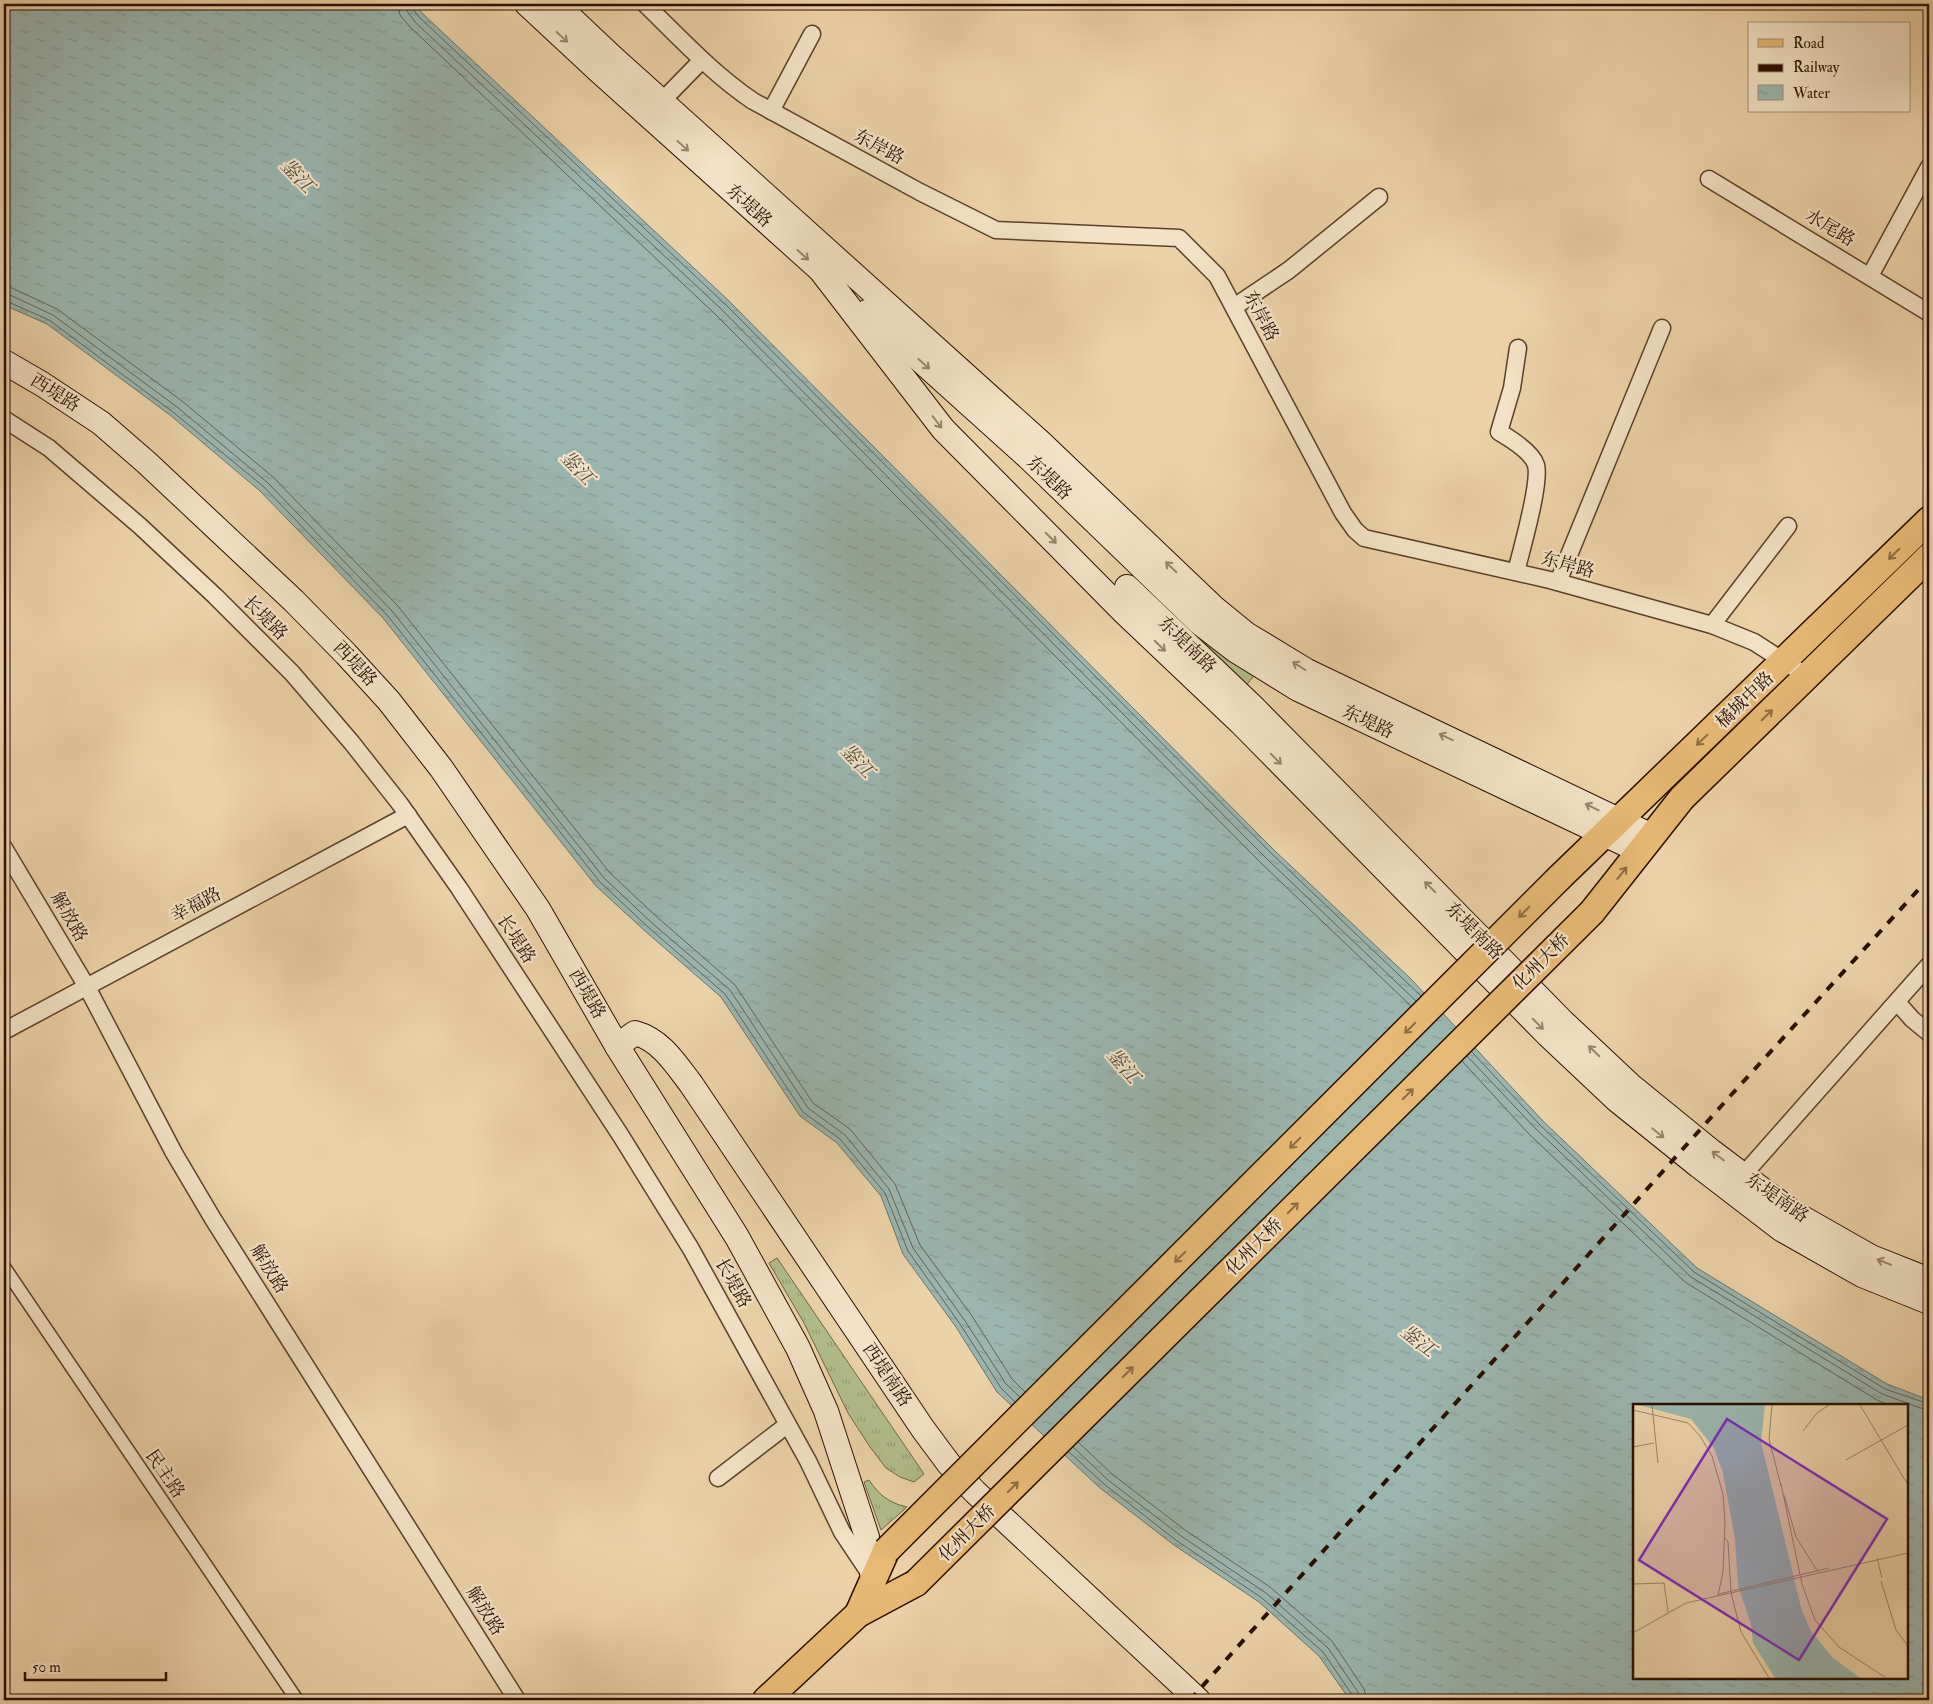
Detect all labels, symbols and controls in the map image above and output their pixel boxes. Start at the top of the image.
legend [1748,22,1910,112]
one-way arrow [556,31,569,43]
text: Road [1793,34,1825,53]
text: Railway [1793,58,1840,77]
text: Water [1792,84,1830,103]
street label: 东岸路 [850,124,908,170]
one-way arrow [676,140,689,152]
water label: 鉴江 [275,154,321,200]
street label: 东堤路 [721,179,777,233]
street label: 水尾路 [1801,204,1859,252]
one-way arrow [797,249,810,261]
street label: 东岸路 [1238,287,1284,345]
one-way arrow [918,358,931,369]
street label: 西堤路 [26,369,84,417]
one-way arrow [932,415,942,429]
water label: 鉴江 [555,446,601,492]
street label: 东堤路 [1022,451,1076,505]
one-way arrow [1045,532,1057,544]
street label: 东岸路 [1539,547,1597,583]
one-way arrow [1888,548,1901,560]
one-way arrow [1165,561,1178,573]
street label: 长堤路 [238,591,292,645]
street label: 东堤南路 [1153,612,1221,678]
street label: 西堤路 [328,636,382,692]
one-way arrow [1153,640,1166,652]
one-way arrow [1293,661,1307,671]
street label: 橘城中路 [1711,667,1779,733]
street label: 东堤路 [1339,700,1397,744]
one-way arrow [1761,709,1773,721]
one-way arrow [1439,732,1454,741]
one-way arrow [1697,734,1709,746]
water label: 鉴江 [835,739,881,785]
one-way arrow [1270,753,1282,765]
one-way arrow [1585,801,1600,811]
one-way arrow [1617,866,1627,880]
one-way arrow [1424,881,1436,893]
street label: 幸福路 [167,882,225,928]
street label: 解放路 [46,888,92,946]
street label: 东堤南路 [1440,897,1508,965]
one-way arrow [1518,906,1530,919]
street label: 长堤路 [492,910,540,968]
street label: 化州大桥 [1507,928,1575,996]
street label: 西堤路 [564,965,610,1023]
one-way arrow [1532,1018,1544,1030]
one-way arrow [1404,1022,1416,1034]
water label: 鉴江 [1101,1044,1146,1090]
one-way arrow [1588,1045,1601,1057]
one-way arrow [1402,1088,1415,1100]
one-way arrow [1651,1128,1664,1139]
one-way arrow [1289,1137,1301,1149]
one-way arrow [1711,1151,1725,1161]
street label: 东堤南路 [1741,1168,1813,1228]
one-way arrow [1287,1202,1299,1215]
street label: 化州大桥 [1220,1213,1288,1281]
street label: 解放路 [245,1240,293,1298]
one-way arrow [1174,1251,1186,1264]
street label: 长堤路 [710,1254,756,1312]
one-way arrow [1877,1257,1892,1267]
water label: 鉴江 [1396,1320,1443,1364]
street label: 西堤南路 [857,1339,917,1411]
one-way arrow [1122,1366,1134,1378]
inset map [1633,1404,1908,1679]
street label: 民主路 [140,1445,190,1503]
one-way arrow [1007,1481,1019,1493]
street label: 化州大桥 [933,1499,1001,1567]
street label: 解放路 [461,1582,509,1640]
scale bar [25,1649,166,1681]
text: 50 m [32,1658,61,1677]

